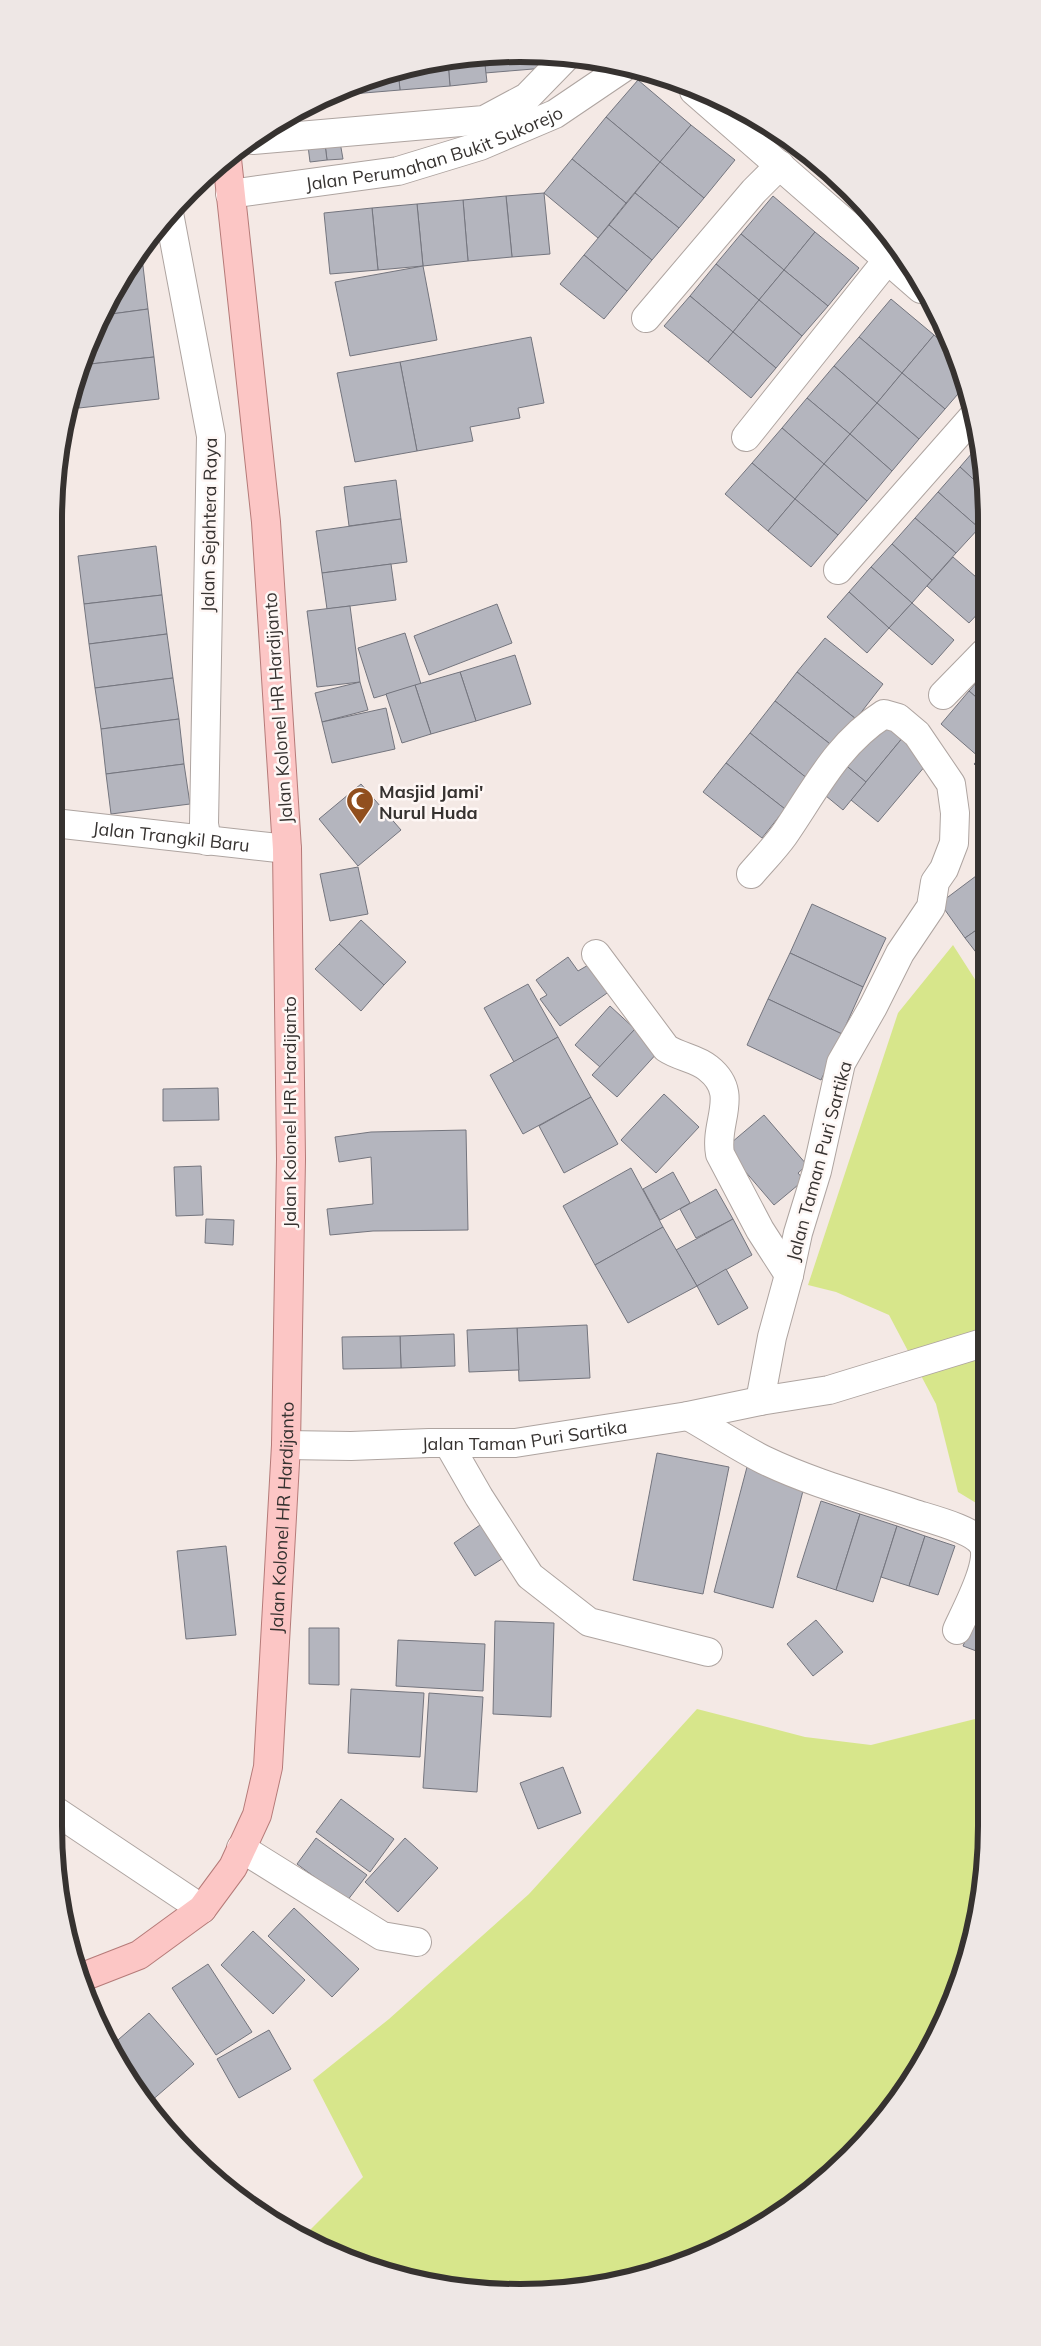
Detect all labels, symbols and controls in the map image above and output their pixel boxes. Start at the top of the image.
street label: Jalan Perumahan Bukit Sukorejo [304,101,567,195]
street label: Jalan Sejahtera Raya [196,437,222,613]
street label: Jalan Kolonel HR Hardijanto [258,592,298,824]
place label: Masjid Jami' Nurul Huda [379,780,483,824]
mosque icon: Masjid Jami' Nurul Huda [345,786,375,825]
street label: Jalan Trangkil Baru [92,816,251,856]
street label: Jalan Kolonel HR Hardijanto [278,996,301,1228]
street label: Jalan Taman Puri Sartika [781,1058,857,1264]
street label: Jalan Kolonel HR Hardijanto [264,1401,298,1634]
street label: Jalan Taman Puri Sartika [421,1414,629,1455]

